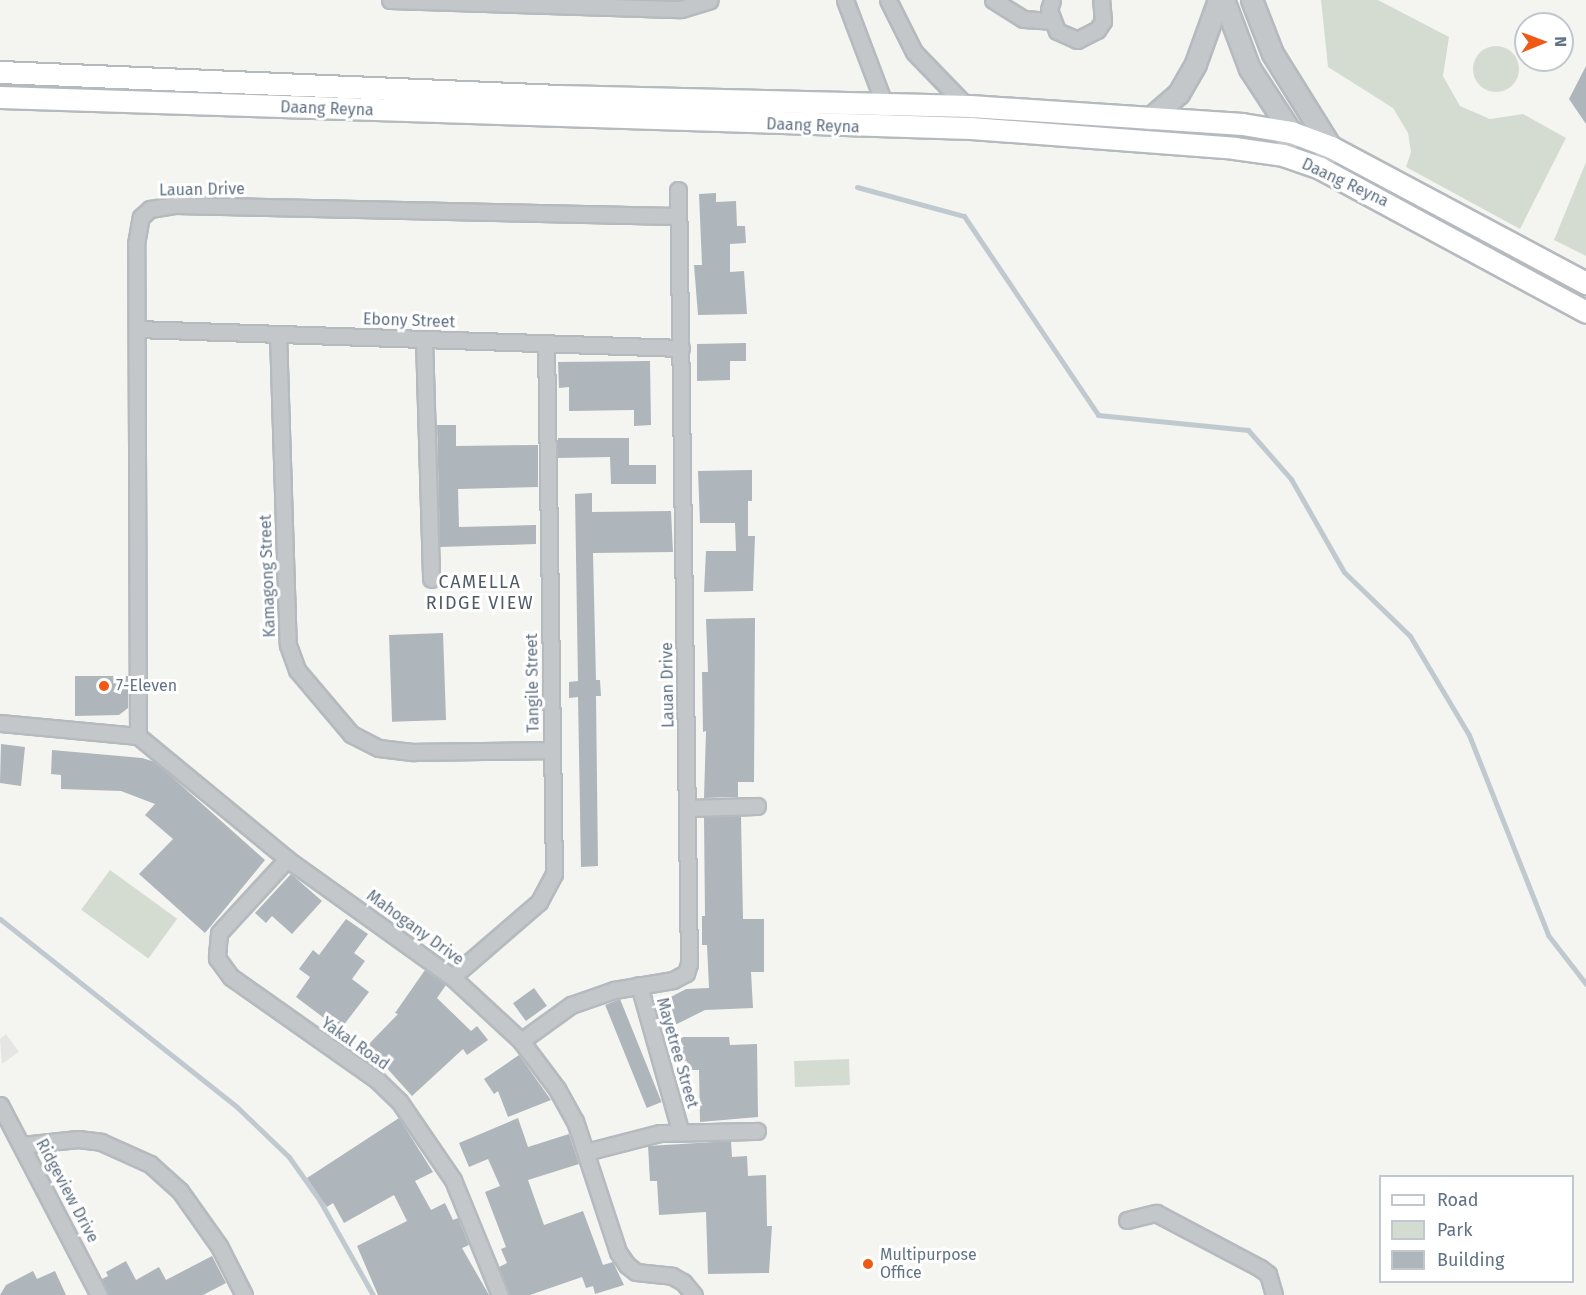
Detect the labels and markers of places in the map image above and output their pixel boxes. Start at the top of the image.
place label: 7-Eleven [116,676,177,696]
marker: 7-Eleven [97,679,111,693]
place label: Multipurpose Office [880,1245,977,1283]
marker: Multipurpose Office [861,1257,875,1271]

